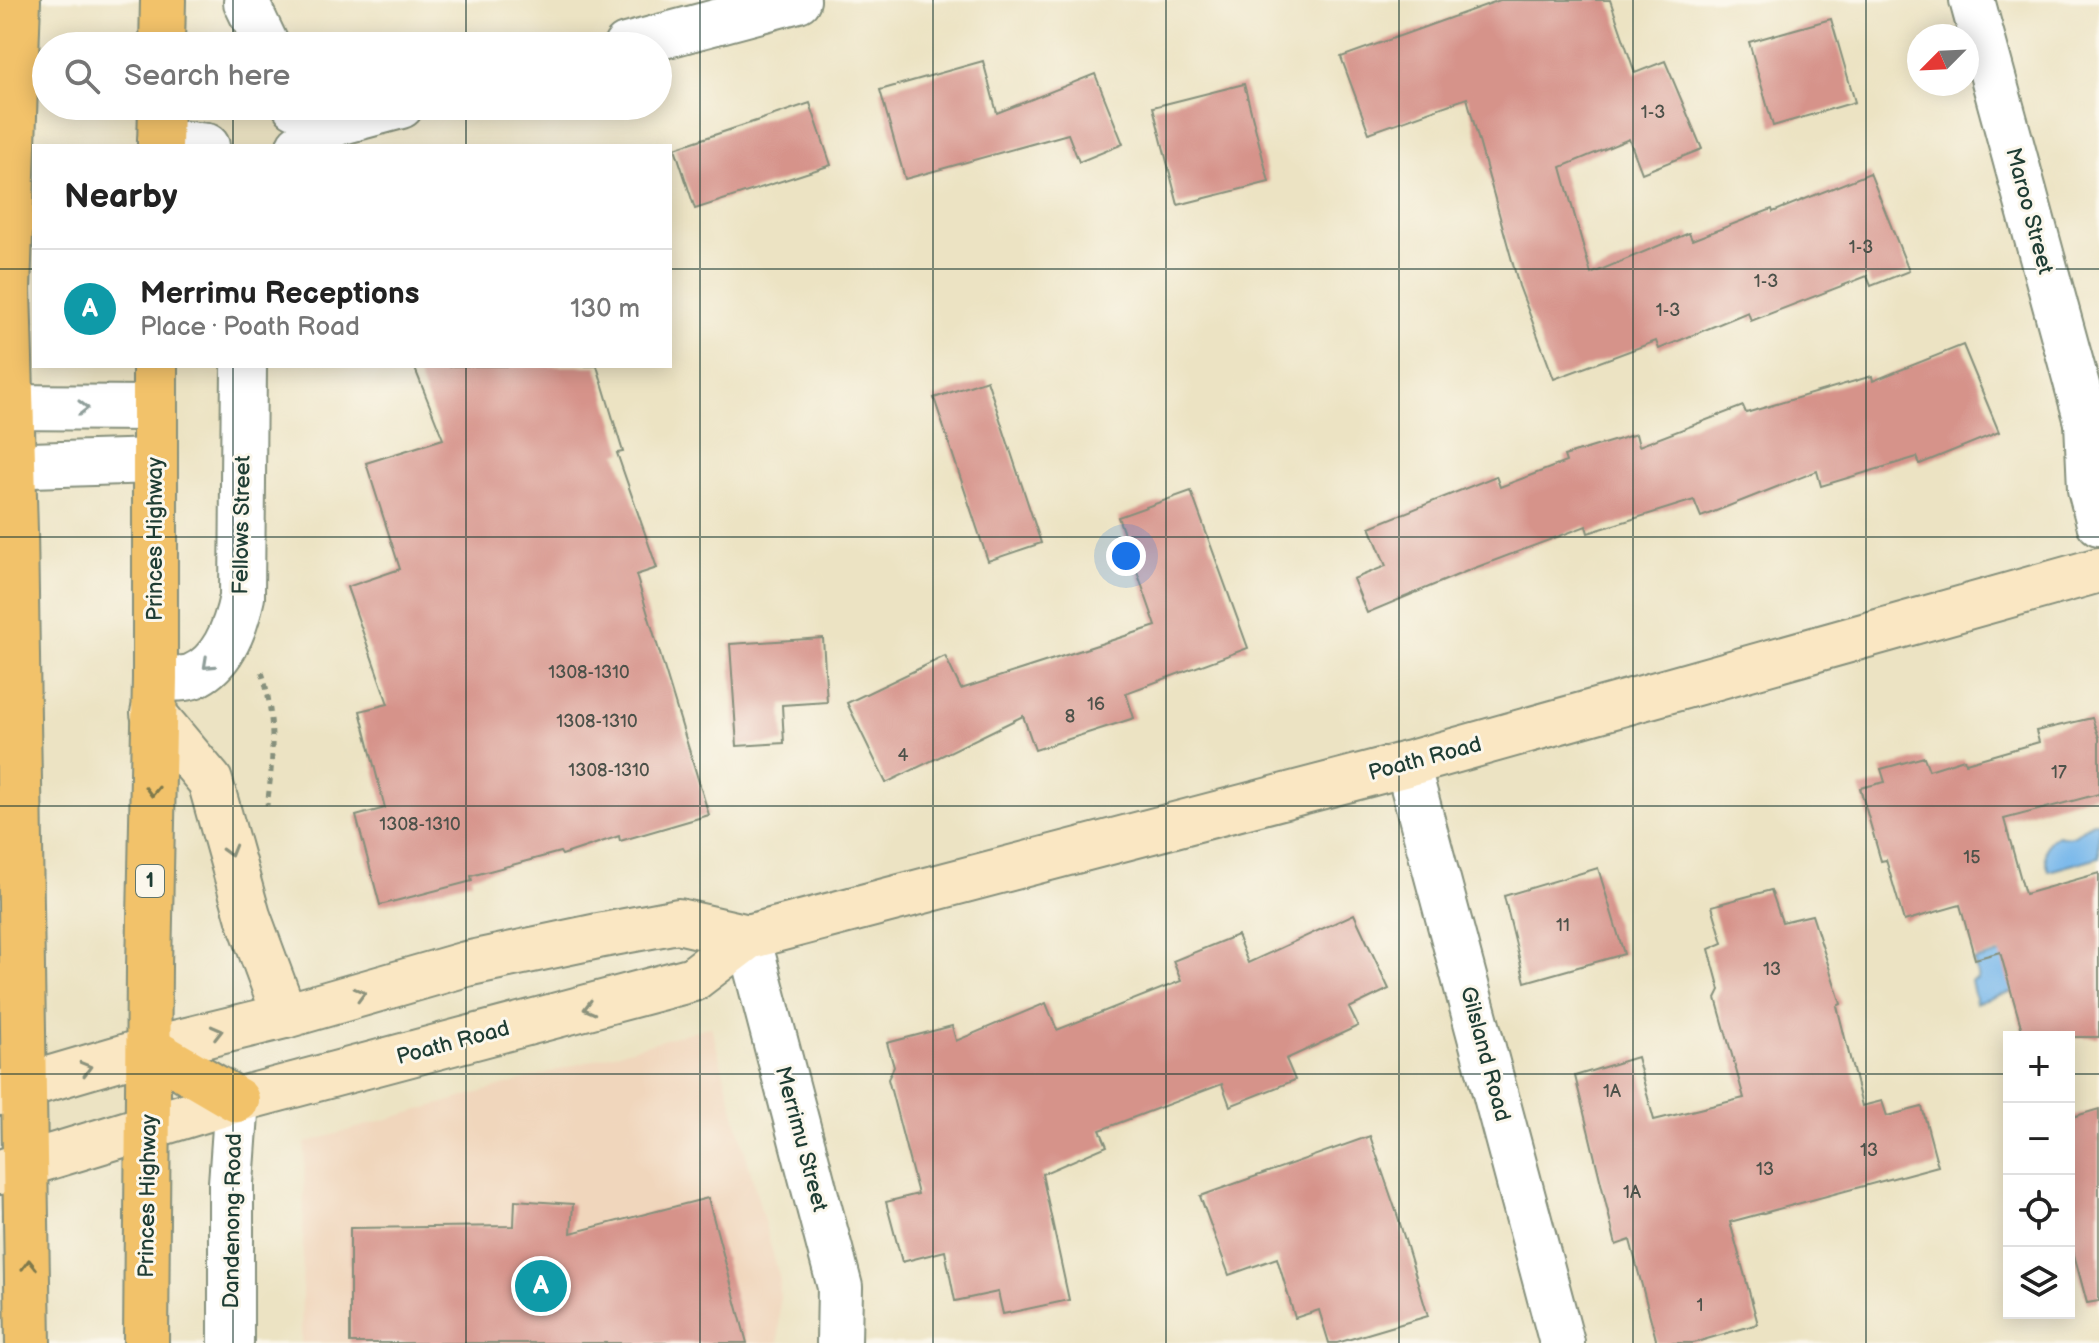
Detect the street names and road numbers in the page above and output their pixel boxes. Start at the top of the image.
street label: Maroo Street [1999,145,2059,277]
street label: Fellows Street [227,455,257,595]
street label: Princes Highway [142,457,169,621]
street label: Poath Road [1365,731,1485,787]
road number: 1 [136,865,164,897]
street label: Gilsland Road [1454,983,1516,1125]
street label: Poath Road [393,1015,513,1071]
street label: Merrimu Street [769,1063,833,1215]
street label: Princes Highway [133,1114,163,1278]
street label: Dandenong Road [218,1133,248,1309]

